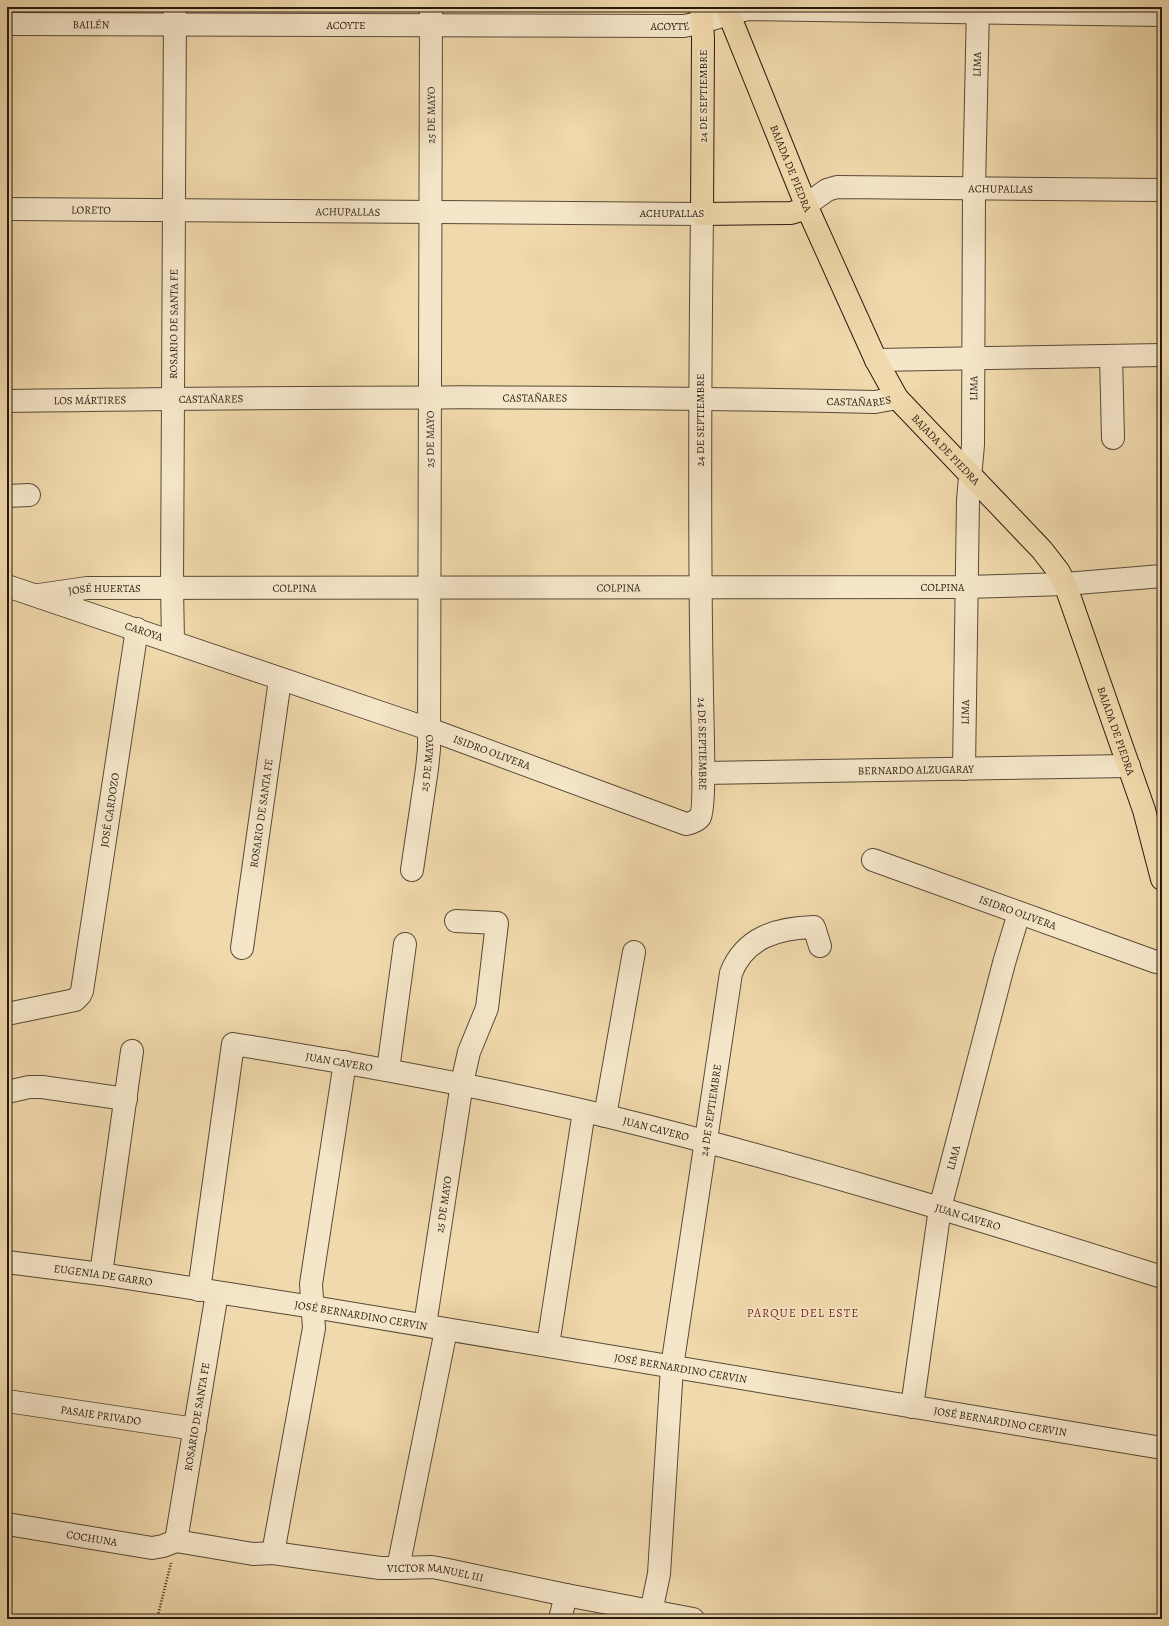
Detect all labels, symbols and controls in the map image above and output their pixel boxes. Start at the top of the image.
street label: BAILÉN [73,17,109,32]
street label: ACOYTE [325,18,365,33]
street label: ACOYTE [649,18,691,34]
street label: 24 DE SEPTIEMBRE [696,50,711,142]
street label: LIMA [969,51,985,77]
street label: 25 DE MAYO [424,86,439,144]
street label: BAJADA DE PIEDRA [766,123,815,215]
street label: ACHUPALLAS [967,181,1033,197]
street label: LORETO [71,202,111,218]
street label: ACHUPALLAS [315,204,381,220]
street label: ACHUPALLAS [639,206,704,221]
street label: ROSARIO DE SANTA FE [166,269,182,379]
street label: 24 DE SEPTIEMBRE [693,374,708,466]
street label: LIMA [966,375,981,401]
street label: CASTAÑARES [503,390,568,406]
street label: CASTAÑARES [179,391,244,407]
street label: LOS MÁRTIRES [53,392,127,408]
street label: CASTAÑARES [826,392,893,410]
street label: 25 DE MAYO [423,410,438,468]
street label: BAJADA DE PIEDRA [908,411,984,489]
street label: COLPINA [596,580,641,595]
street label: COLPINA [920,580,965,595]
street label: JOSÉ HUERTAS [67,581,141,599]
street label: COLPINA [272,581,317,596]
street label: CAROYA [123,618,165,645]
street label: BAJADA DE PIEDRA [1093,685,1139,778]
street label: 24 DE SEPTIEMBRE [694,697,710,791]
street label: LIMA [958,699,973,725]
street label: ISIDRO OLIVERA [451,732,533,774]
street label: 25 DE MAYO [417,734,437,793]
street label: ROSARIO DE SANTA FE [246,758,277,869]
street label: BERNARDO ALZUGARAY [858,762,975,778]
street label: JOSÉ CARDOZO [97,772,123,848]
street label: ISIDRO OLIVERA [977,892,1059,934]
street label: JUAN CAVERO [304,1049,374,1075]
street label: 24 DE SEPTIEMBRE [697,1063,725,1157]
street label: JUAN CAVERO [621,1113,691,1145]
street label: LIMA [943,1143,964,1172]
street label: 25 DE MAYO [432,1175,456,1234]
street label: JUAN CAVERO [933,1200,1003,1234]
street label: EUGENIA DE GARRO [53,1261,154,1290]
street label: JOSÉ BERNARDINO CERVIN [293,1297,429,1334]
district label: PARQUE DEL ESTE [747,1305,859,1321]
street label: JOSÉ BERNARDINO CERVIN [613,1350,748,1387]
street label: ROSARIO DE SANTA FE [181,1361,213,1472]
street label: PASAJE PRIVADO [60,1402,143,1429]
street label: JOSÉ BERNARDINO CERVIN [933,1403,1068,1440]
street label: COCHUNA [65,1527,119,1550]
street label: VICTOR MANUEL III [386,1560,485,1585]

